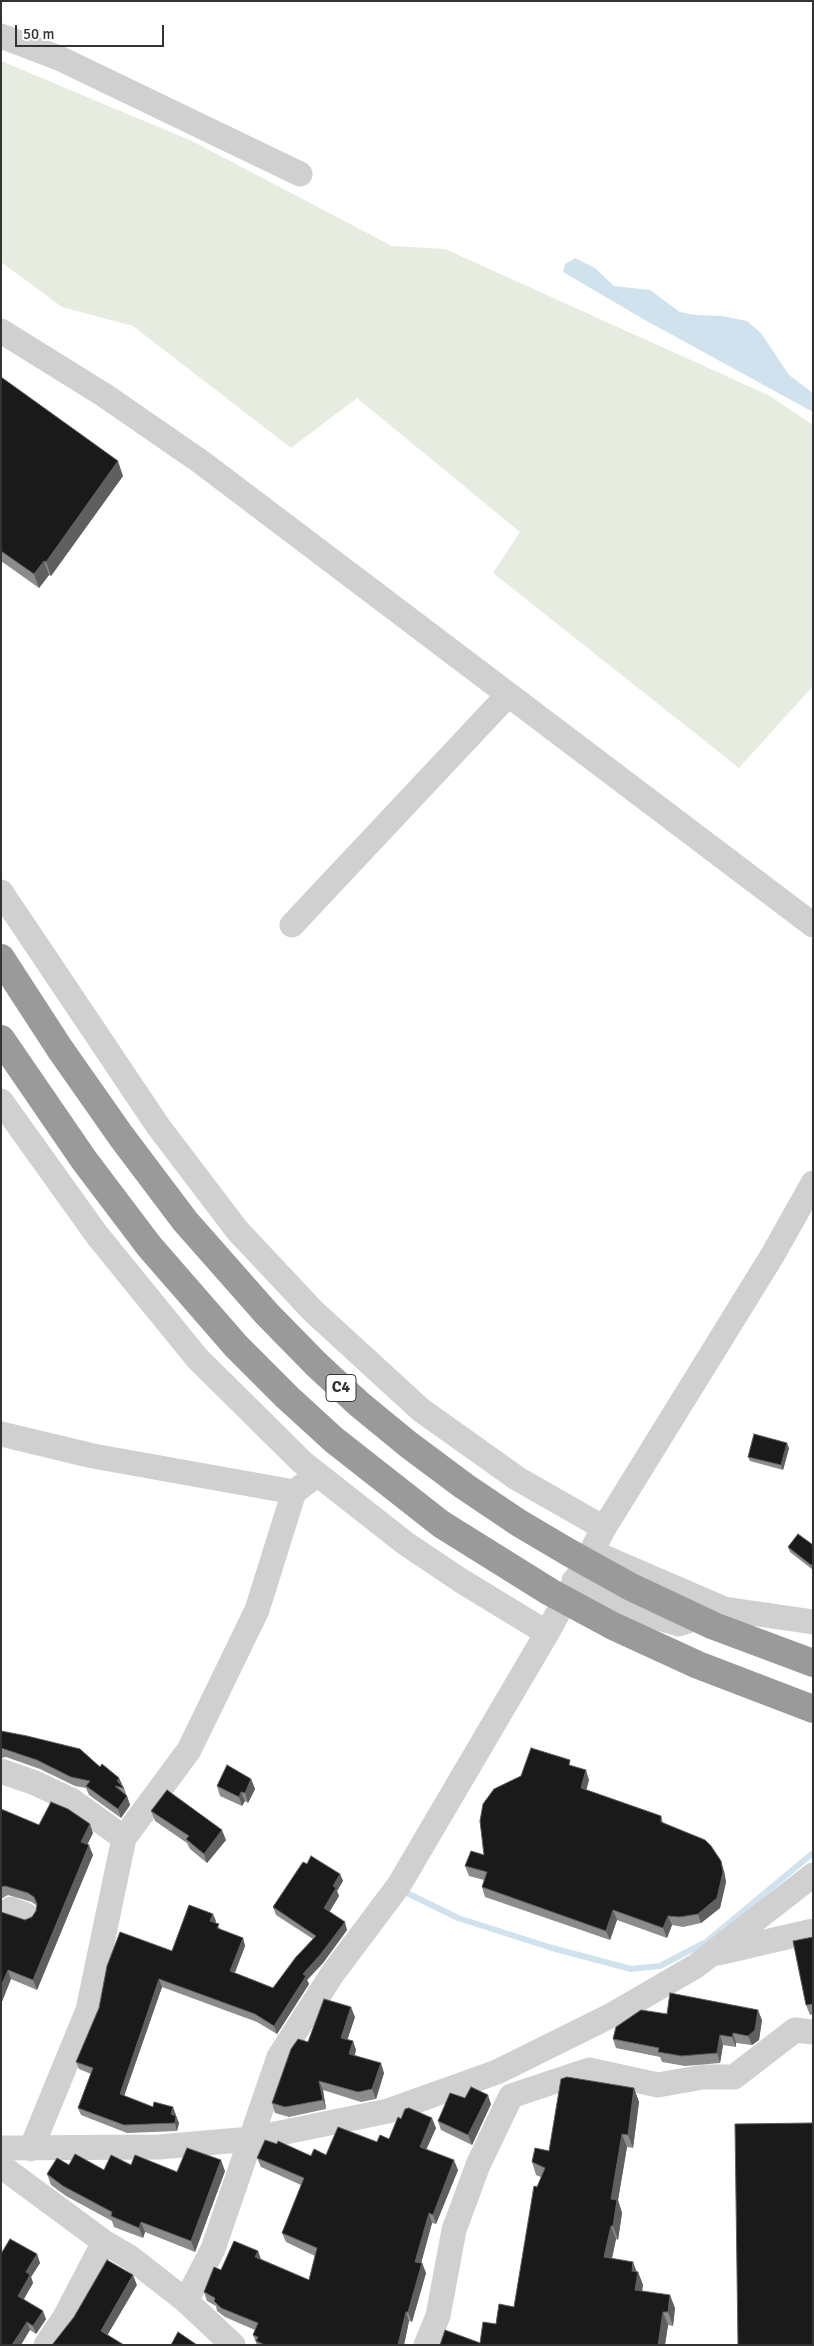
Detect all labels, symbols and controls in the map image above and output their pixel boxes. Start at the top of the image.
scale bar [18,15,166,47]
text: 50 m [23,25,54,43]
road number: C4 [326,1375,356,1402]

